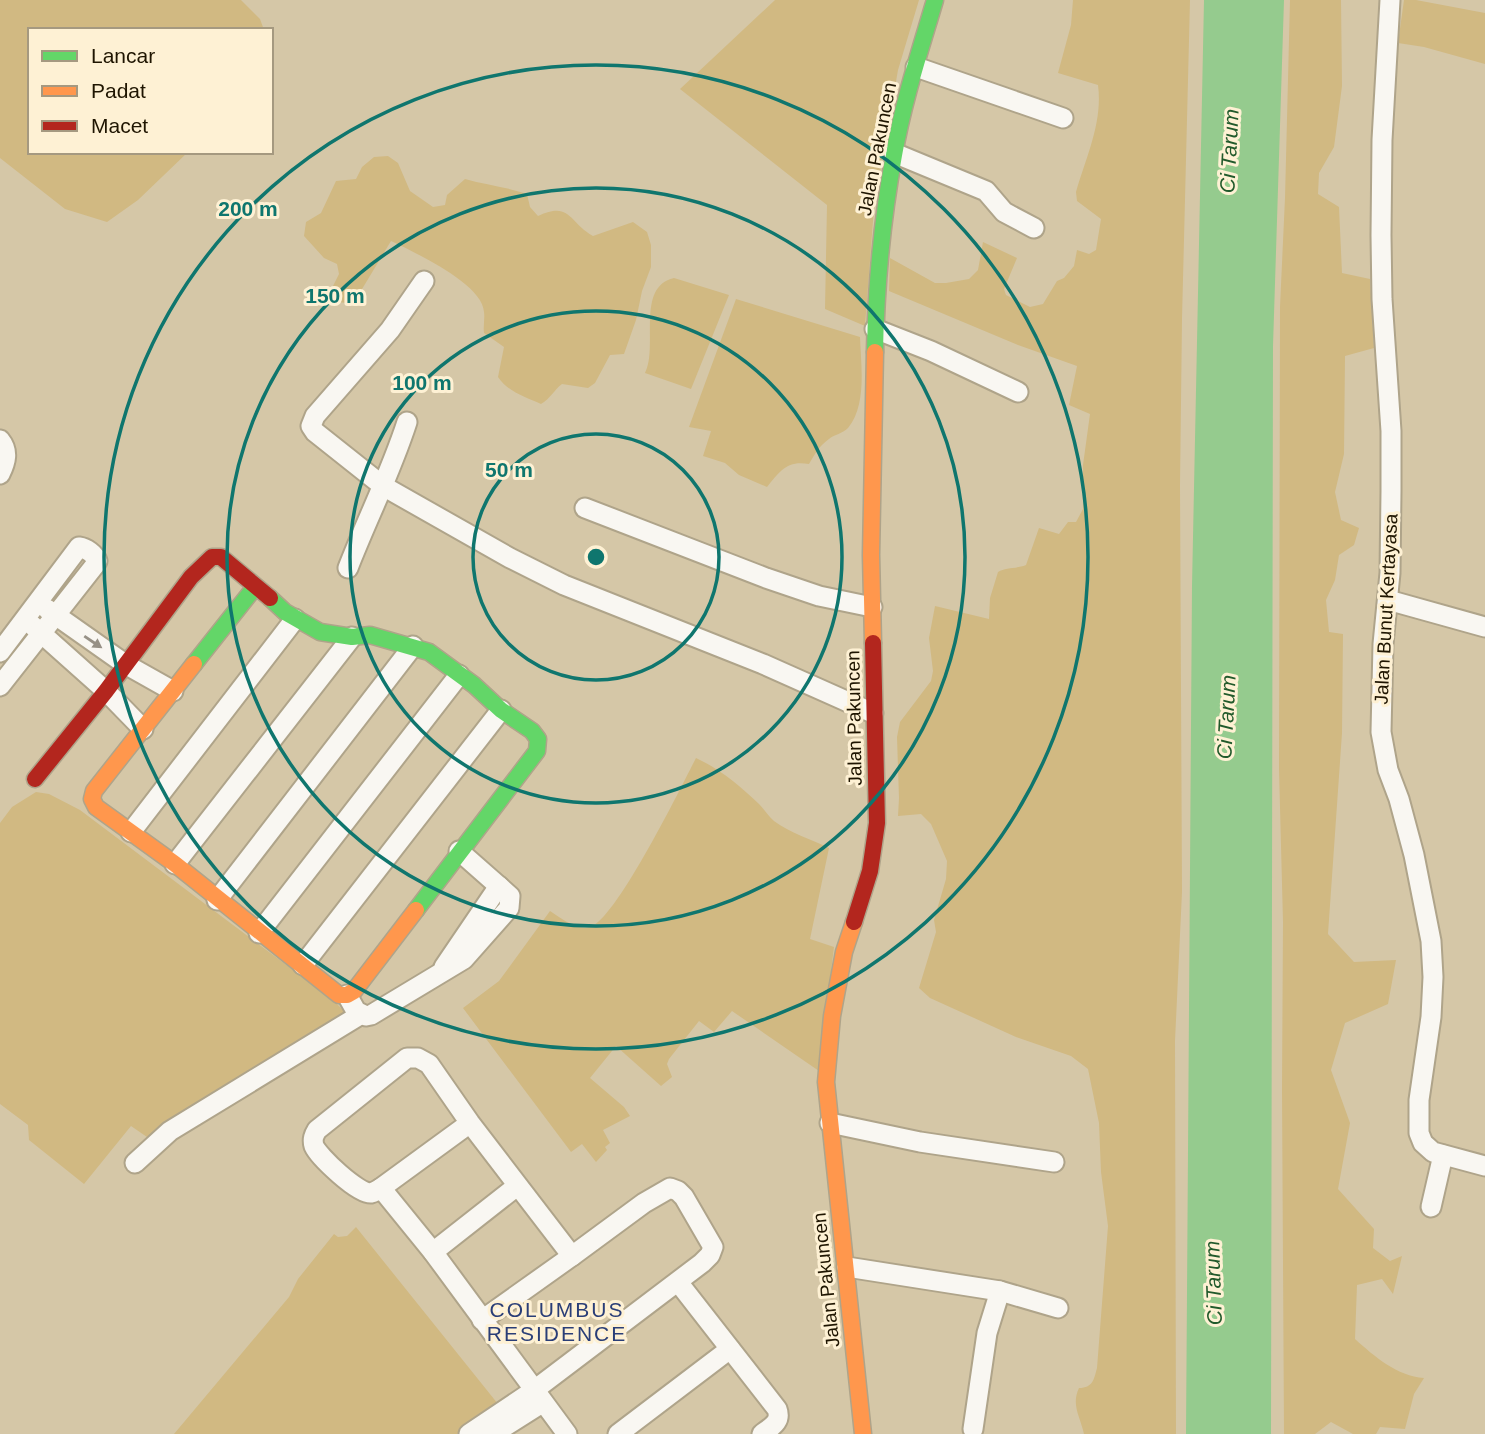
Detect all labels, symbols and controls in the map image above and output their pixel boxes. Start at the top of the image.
legend [28,28,273,154]
text: Lancar [91,44,155,67]
text: Padat [91,79,146,102]
street label: Jalan Pakuncen [854,81,900,217]
water label: Ci Tarum [1215,108,1243,194]
text: Macet [91,114,148,137]
text: 200 m [218,197,278,220]
text: 150 m [305,284,365,307]
text: 100 m [392,371,452,394]
text: 50 m [485,458,533,481]
street label: Jalan Bunut Kertayasa [1371,513,1402,705]
centre of rings [584,545,608,569]
one-way arrow [84,635,102,649]
street label: Jalan Pakuncen [842,650,866,786]
water label: Ci Tarum [1212,674,1240,760]
street label: Jalan Pakuncen [808,1212,844,1348]
water label: Ci Tarum [1200,1240,1226,1326]
district label: COLUMBUS RESIDENCE [487,1298,627,1345]

